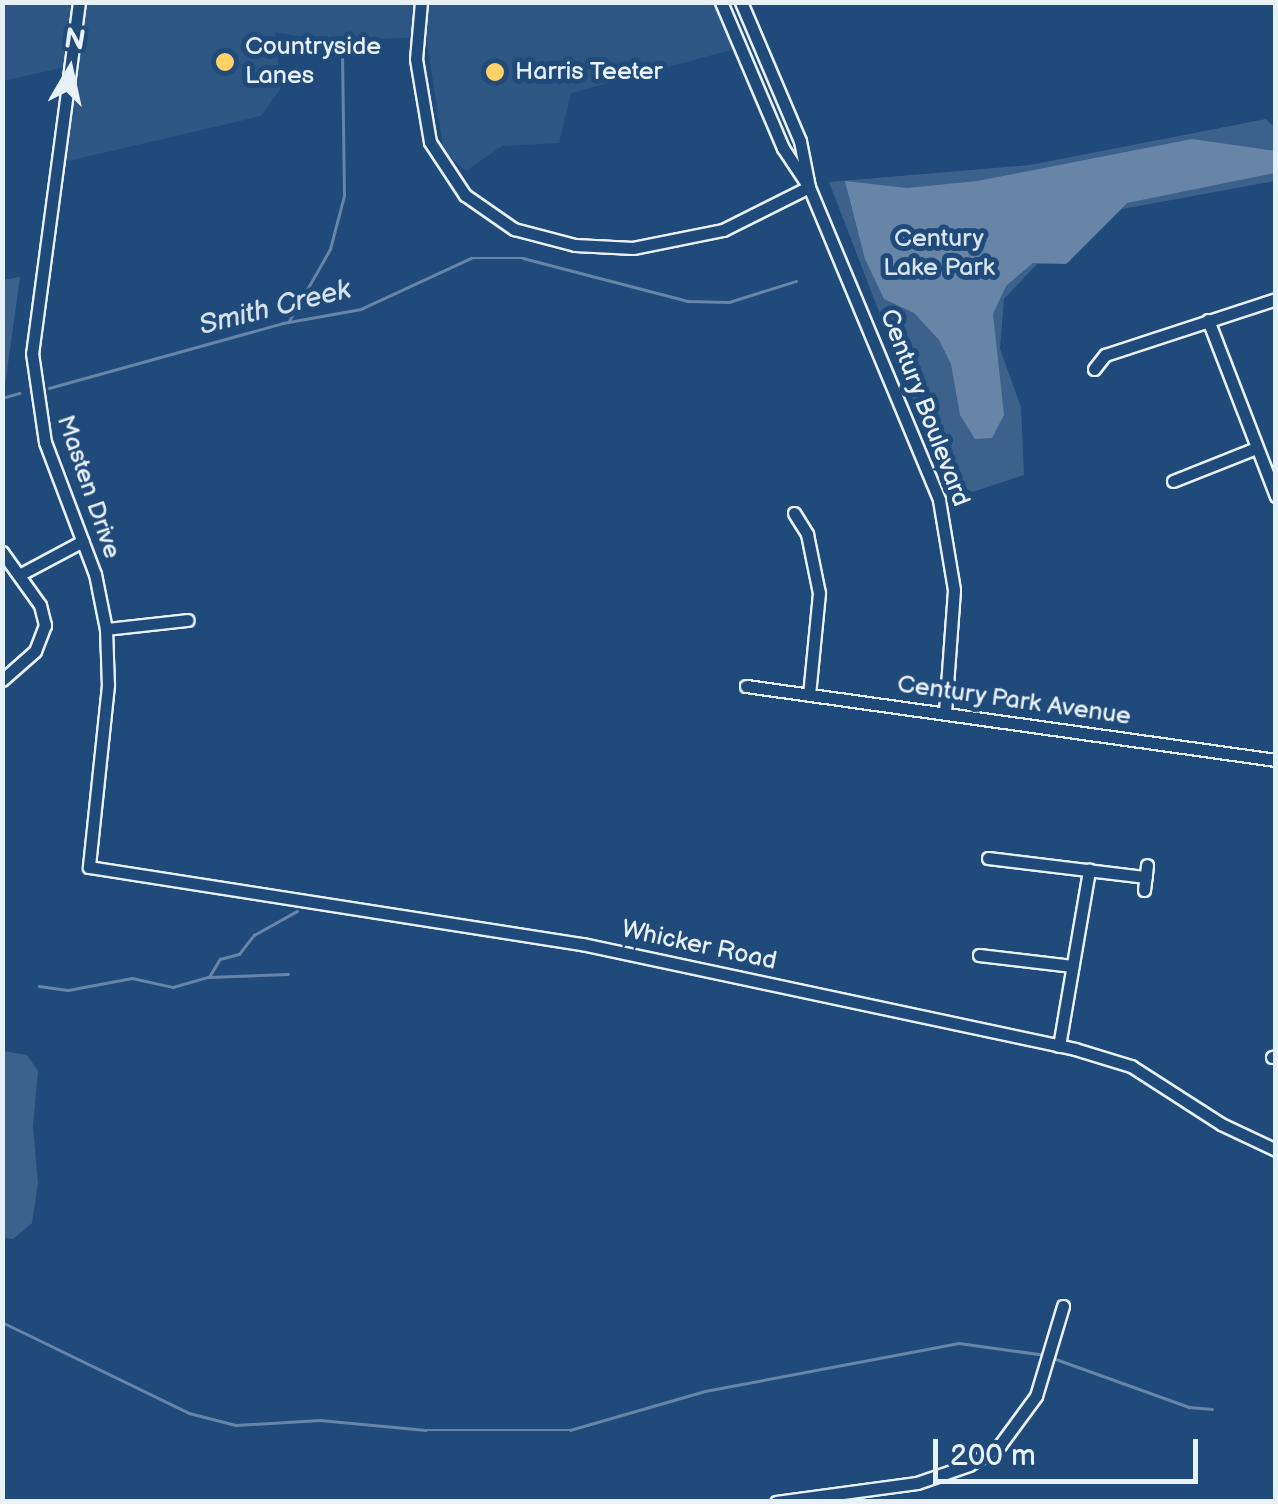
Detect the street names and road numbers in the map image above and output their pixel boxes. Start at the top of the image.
street label: Century Boulevard [872,304,976,512]
street label: Masten Drive [49,411,127,563]
street label: Century Park Avenue [894,670,1134,732]
street label: Whicker Road [619,915,779,977]

